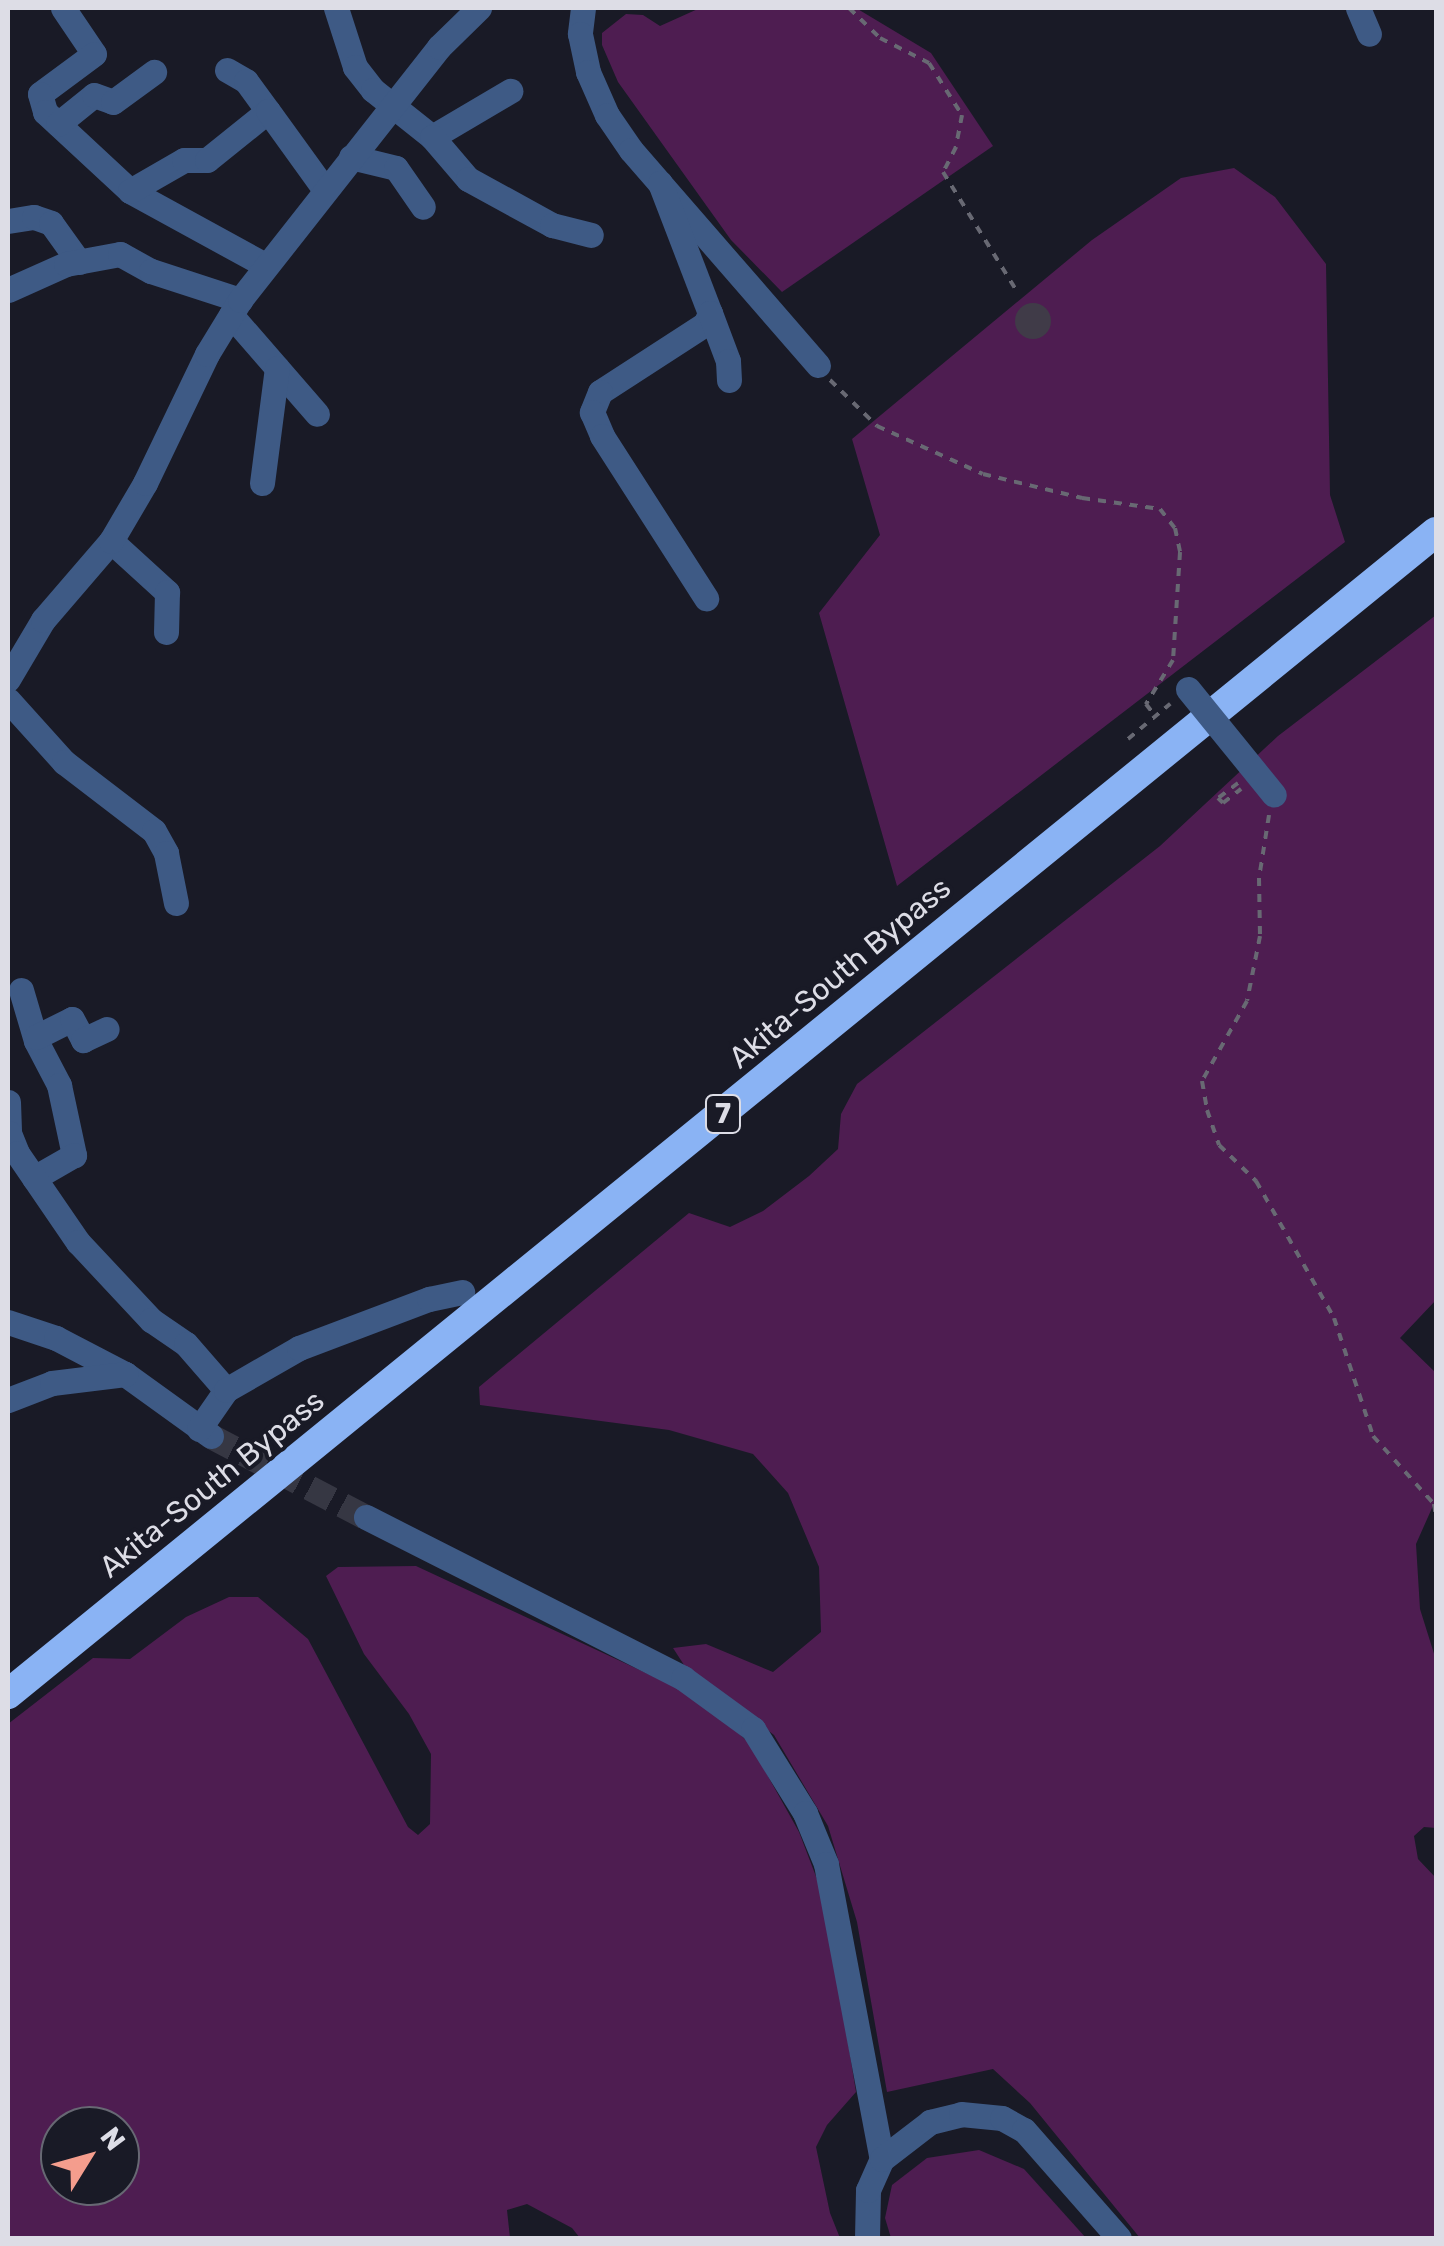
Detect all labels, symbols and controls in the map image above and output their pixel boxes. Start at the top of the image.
street label: Akita-South Bypass [722,870,958,1076]
road number: 7 [703,1091,743,1137]
street label: Akita-South Bypass [93,1383,331,1585]
north arrow [40,2106,140,2206]
text: N [94,2121,132,2157]

